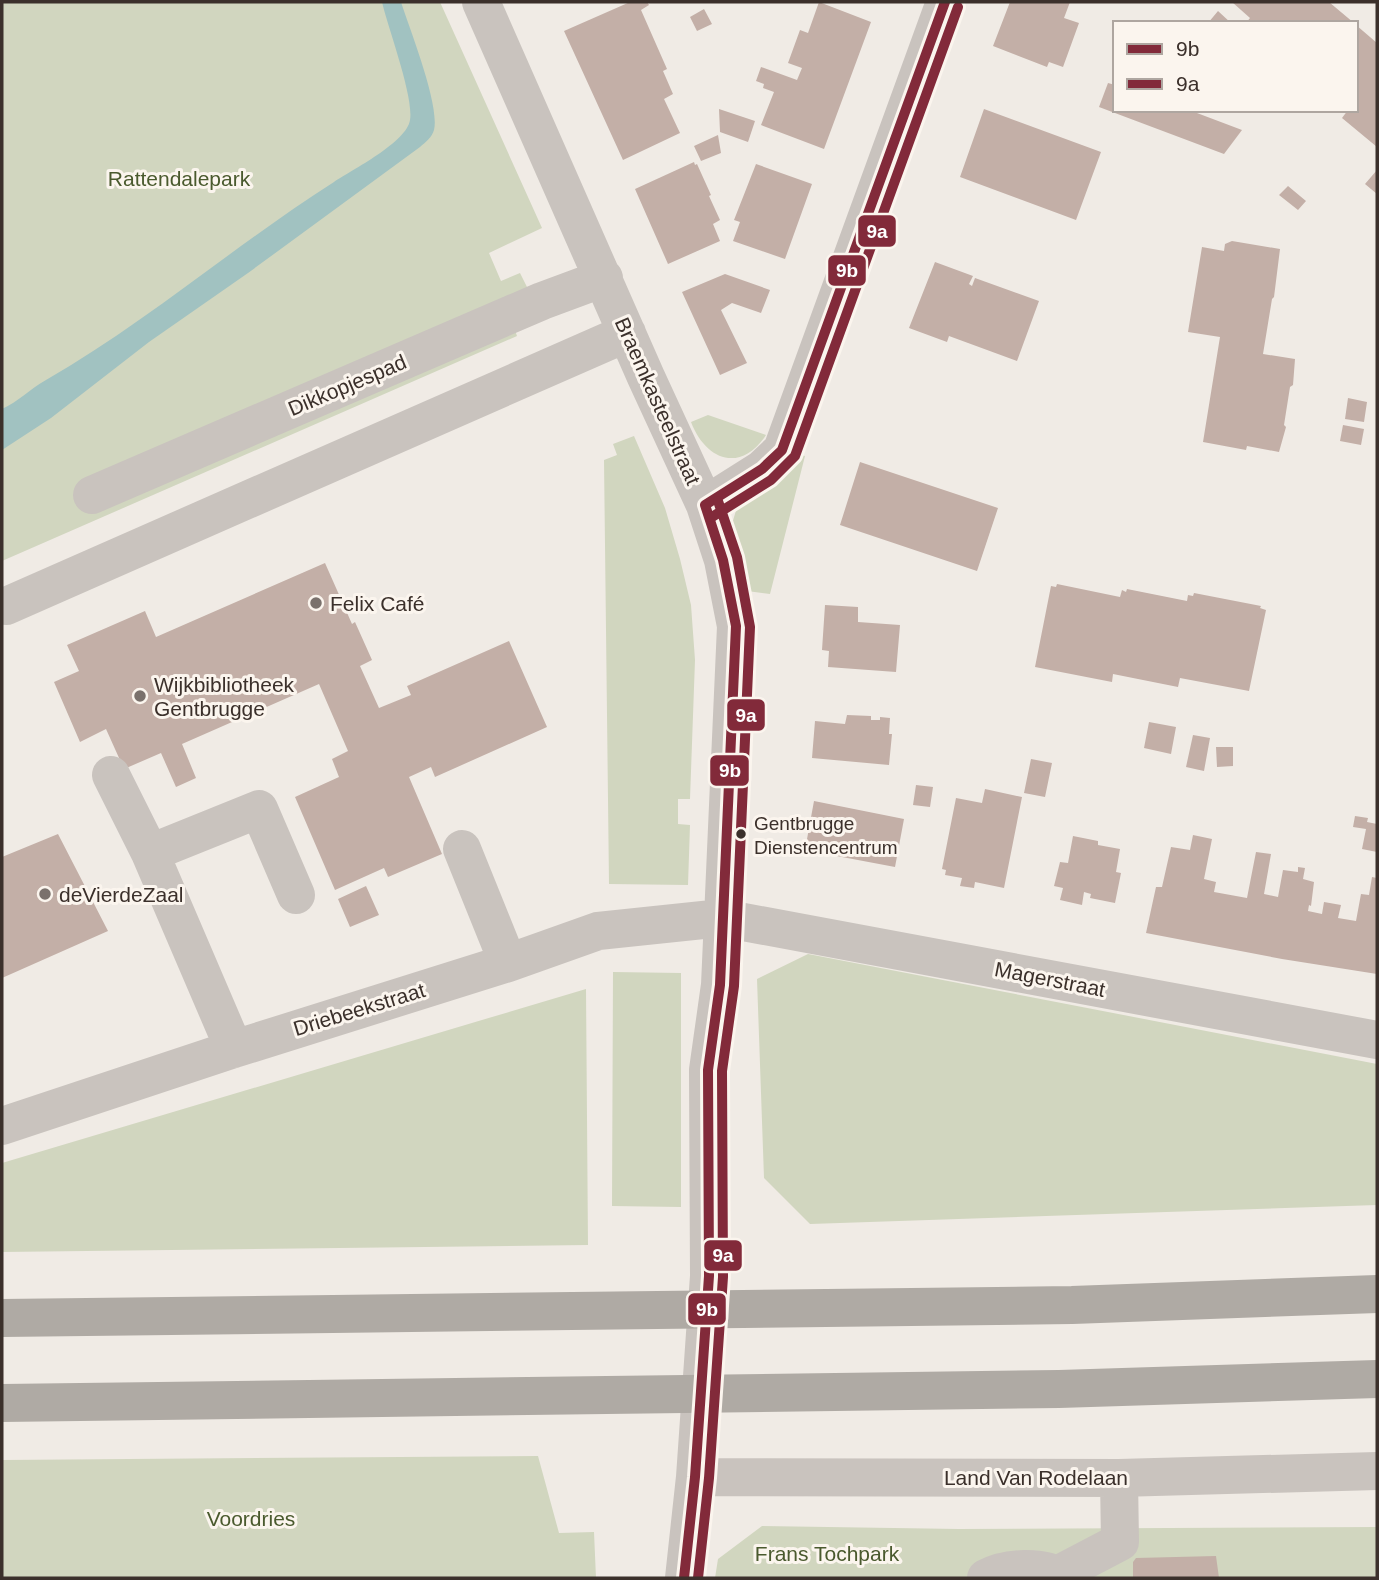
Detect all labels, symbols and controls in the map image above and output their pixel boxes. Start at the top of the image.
legend [1113,21,1358,112]
text: 9b [1176,37,1199,60]
text: 9a [1176,72,1200,95]
park label: Rattendalepark [108,167,251,190]
line badge: 9a [857,214,897,248]
text: 9a [866,221,888,242]
line badge: 9b [827,254,867,287]
text: 9b [836,260,858,281]
street label: Braemkasteelstraat [611,314,705,488]
street label: Dikkopjespad [284,350,410,420]
place label: Felix Café [330,592,425,615]
marker: Felix Café [308,595,324,611]
place label: Wijkbibliotheek Gentbrugge [154,673,295,720]
marker: Wijkbibliotheek Gentbrugge [132,688,148,704]
line badge: 9a [726,698,766,732]
text: 9a [735,705,757,726]
line badge: 9b [709,754,750,787]
text: 9b [719,760,741,781]
place label: Gentbrugge Dienstencentrum [754,813,898,858]
marker: Gentbrugge Dienstencentrum [734,827,748,841]
place label: deVierdeZaal [59,883,184,906]
marker: deVierdeZaal [37,886,53,902]
street label: Magerstraat [993,957,1107,1001]
street label: Driebeekstraat [290,978,428,1040]
line badge: 9a [703,1239,743,1272]
text: 9a [712,1245,734,1266]
line badge: 9b [687,1292,727,1326]
text: 9b [696,1299,718,1320]
street label: Land Van Rodelaan [944,1466,1128,1489]
park label: Voordries [207,1507,295,1530]
park label: Frans Tochpark [755,1542,900,1565]

